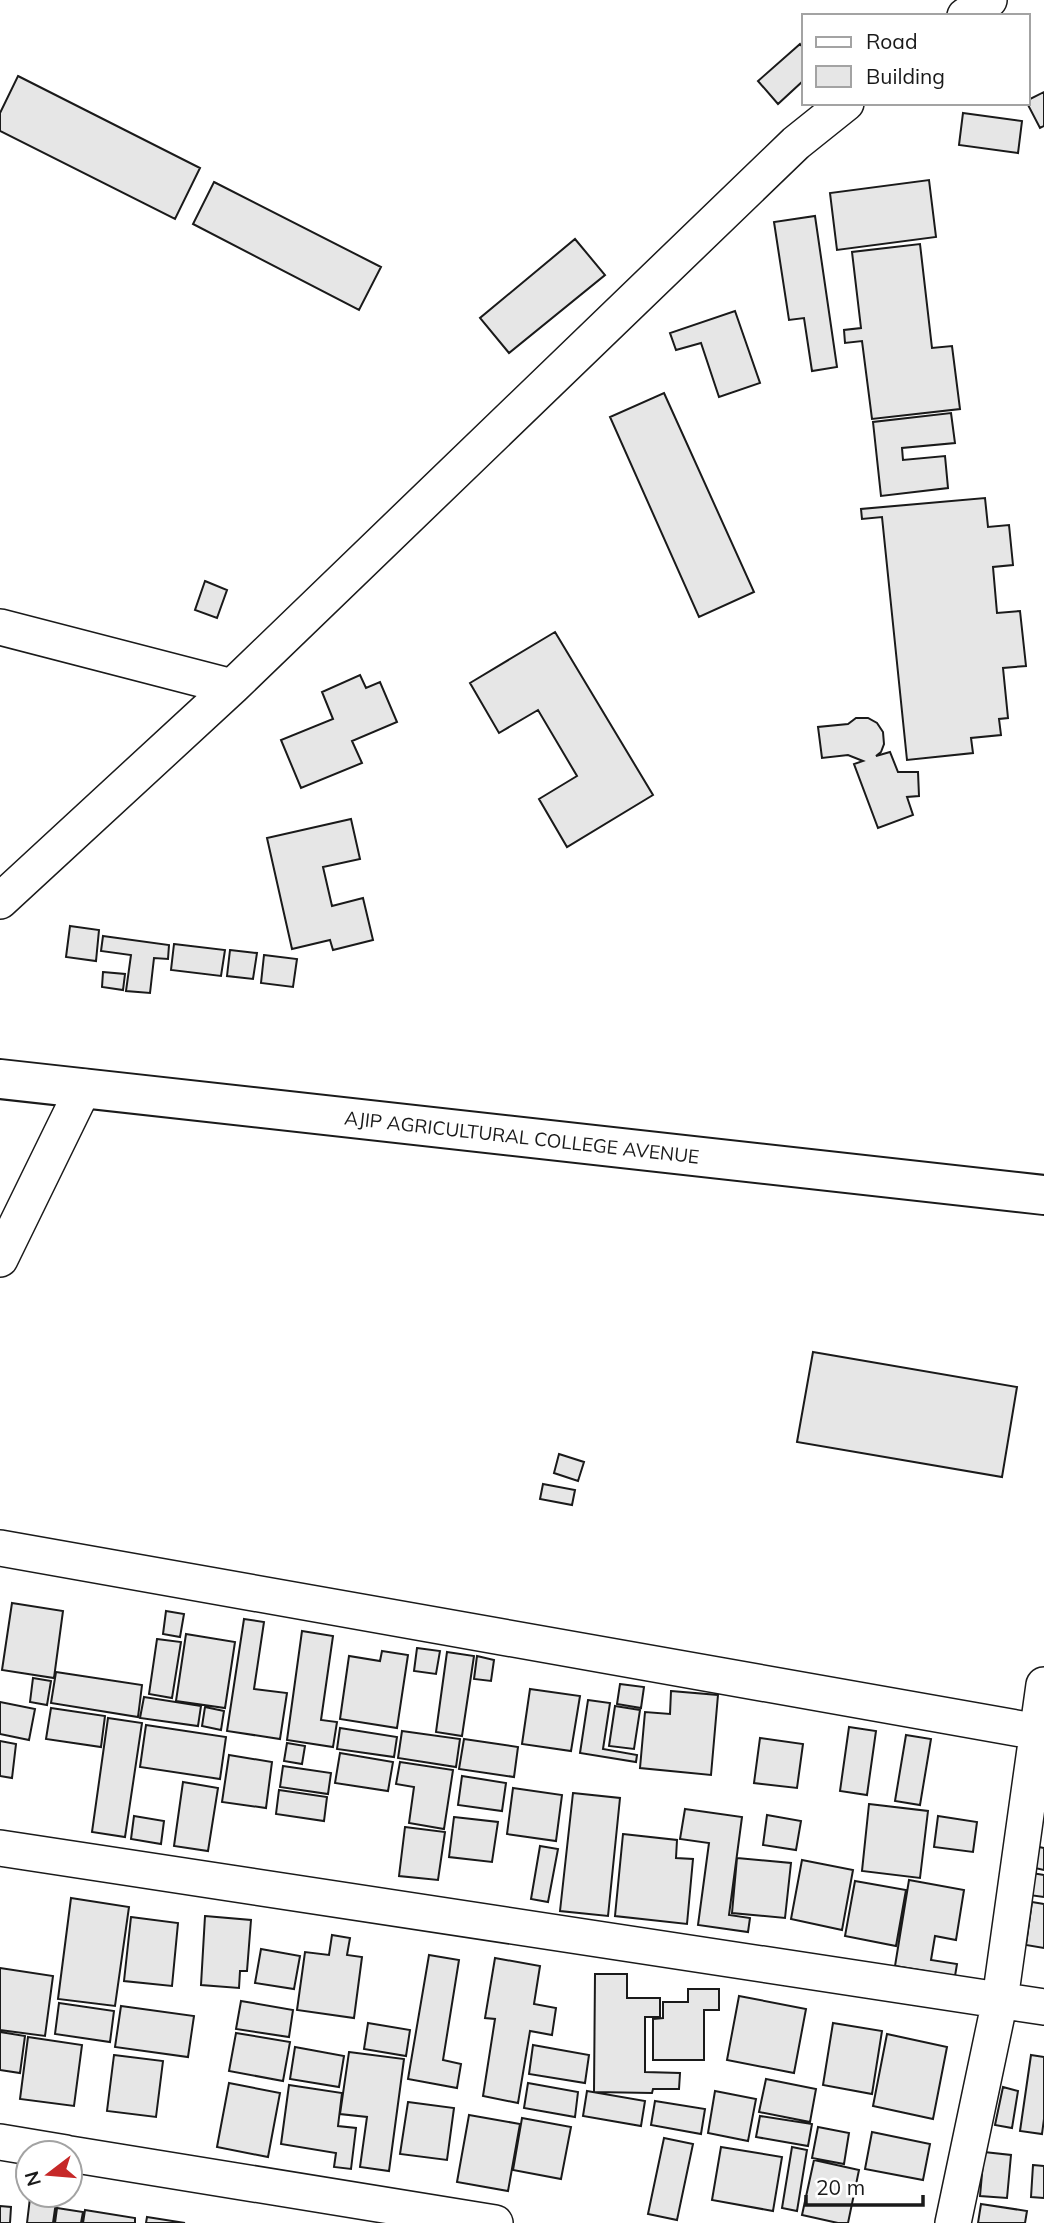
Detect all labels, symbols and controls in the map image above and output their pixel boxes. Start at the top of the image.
legend [802,14,1030,105]
text: Road [866,28,917,54]
text: Building [866,63,945,89]
street label: AJIP AGRICULTURAL COLLEGE AVENUE [343,1105,700,1169]
north arrow [14,2139,84,2209]
scale bar [806,2164,923,2208]
text: N [19,2168,46,2189]
text: 20 m [816,2174,865,2200]

